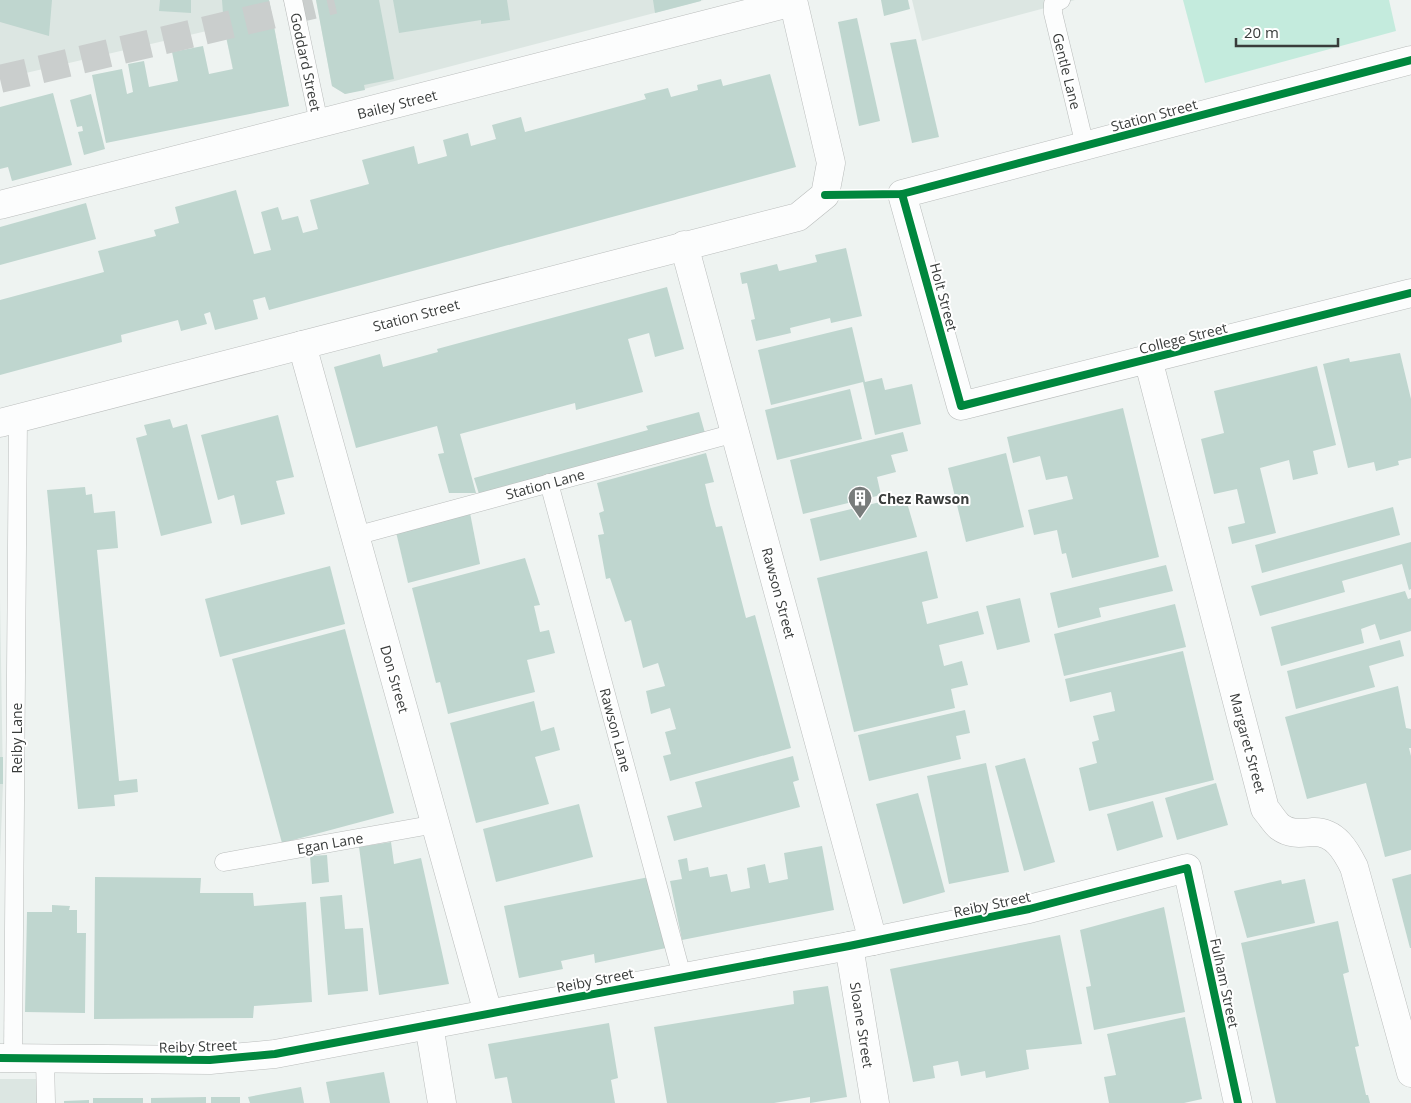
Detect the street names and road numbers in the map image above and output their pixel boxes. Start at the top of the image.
street label: Goddard Street [286,11,326,113]
street label: Gentle Lane [1048,31,1086,111]
street label: Bailey Street [355,85,439,123]
street label: Station Street [1109,94,1199,136]
street label: Holt Street [926,261,962,333]
street label: Station Street [371,294,461,336]
street label: College Street [1137,318,1229,358]
street label: Station Lane [503,464,587,504]
street label: Rawson Street [758,545,800,641]
street label: Don Street [376,643,414,715]
street label: Rawson Lane [596,686,636,774]
street label: Margaret Street [1226,691,1270,795]
street label: Reiby Lane [7,702,26,773]
street label: Egan Lane [295,828,365,858]
street label: Reiby Street [952,887,1032,921]
street label: Fulham Street [1206,936,1244,1030]
street label: Reiby Street [555,963,635,997]
street label: Sloane Street [846,981,878,1069]
street label: Reiby Street [159,1035,237,1057]

